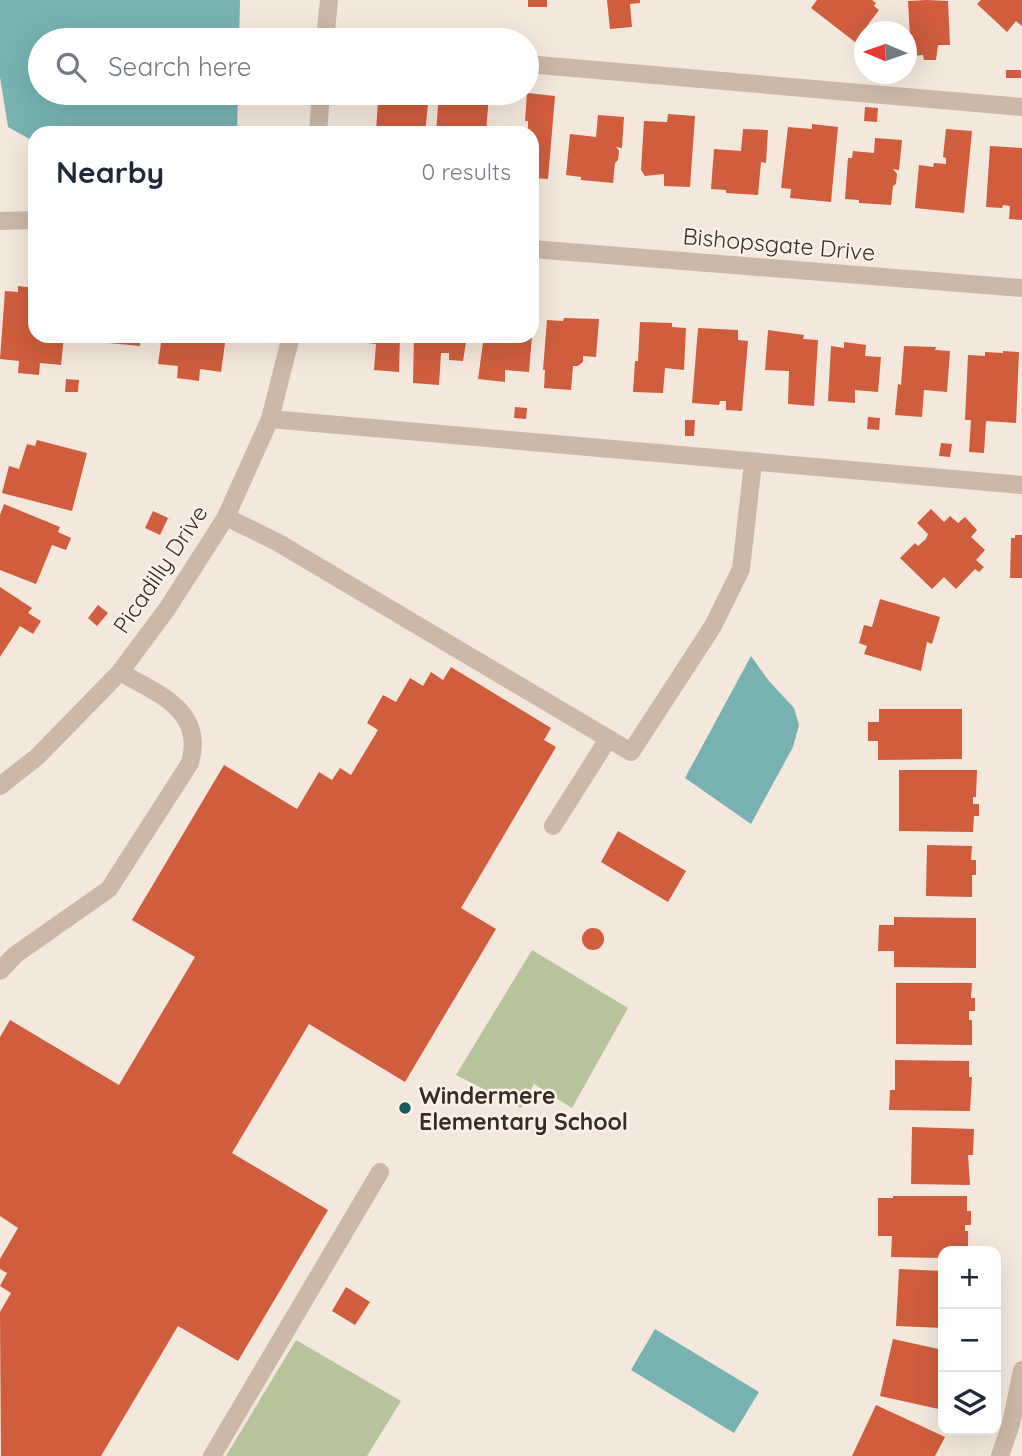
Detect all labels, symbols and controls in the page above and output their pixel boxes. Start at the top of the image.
north arrow [854,21,917,84]
search box [28,28,539,105]
icon: search [52,48,90,86]
text: Search here [108,50,252,83]
text: Nearby [56,153,164,191]
text: 0 results [422,157,511,186]
street label: Bishopsgate Drive [682,221,876,267]
street label: Picadilly Drive [107,499,213,639]
place label: Windermere Elementary School [419,1081,628,1136]
marker: Windermere Elementary School [397,1100,413,1116]
map controls [938,1246,1001,1435]
button: + [938,1246,1001,1309]
button: − [938,1309,1001,1372]
button: layers [938,1372,1001,1435]

